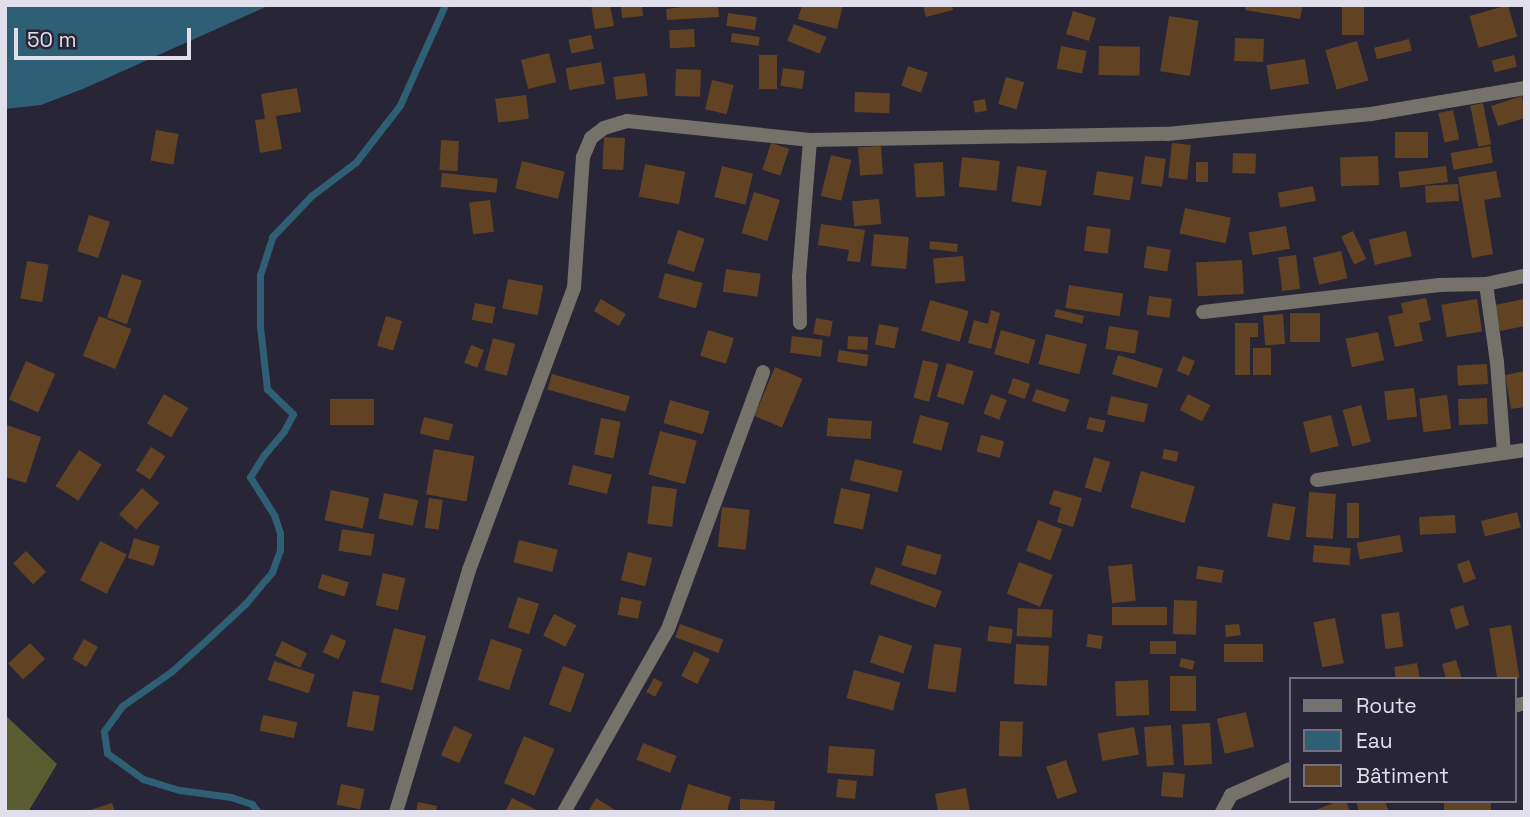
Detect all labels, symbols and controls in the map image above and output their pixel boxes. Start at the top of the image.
scale bar [18,14,194,58]
text: 50 m [27,26,77,53]
legend [1288,677,1516,803]
text: Route [1356,692,1417,719]
text: Eau [1356,727,1393,754]
text: Bâtiment [1356,762,1449,789]

